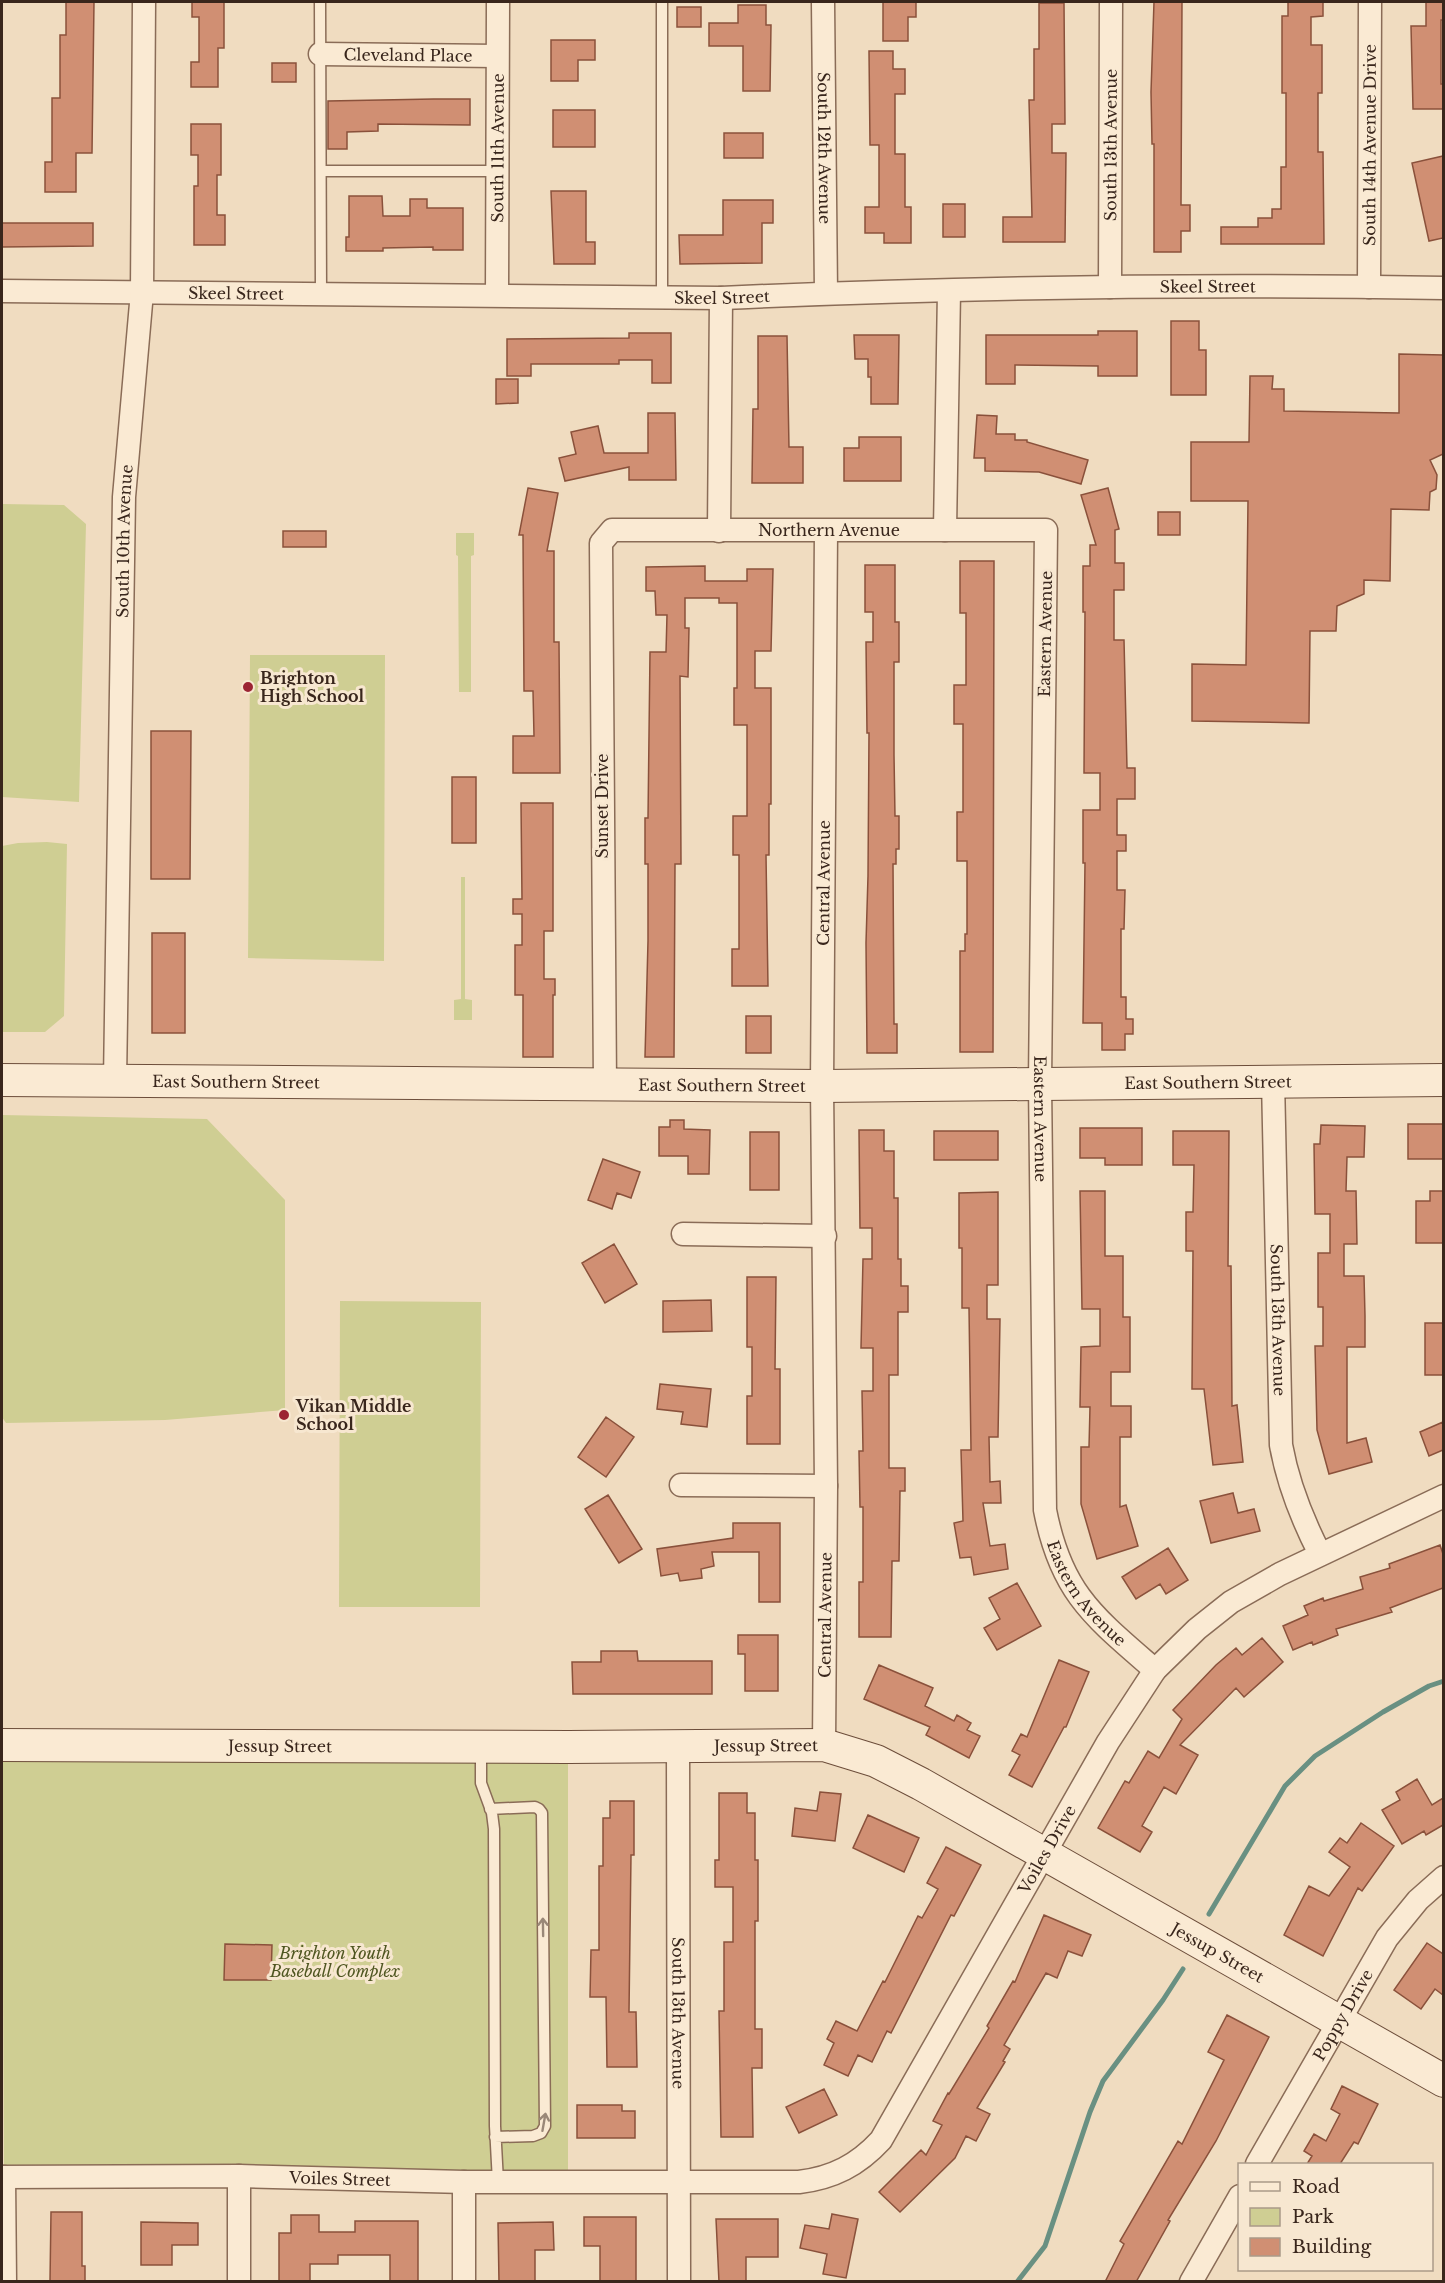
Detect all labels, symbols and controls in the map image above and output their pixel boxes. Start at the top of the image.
street label: Cleveland Place [343,44,473,66]
street label: South 14th Avenue Drive [1359,44,1380,246]
street label: South 13th Avenue [1100,69,1121,221]
street label: South 12th Avenue [814,72,835,224]
street label: South 11th Avenue [487,73,508,223]
street label: Skeel Street [1160,276,1256,297]
street label: Skeel Street [188,283,284,304]
street label: Skeel Street [674,286,770,308]
street label: South 10th Avenue [112,463,137,618]
street label: Northern Avenue [758,520,900,540]
street label: Eastern Avenue [1034,571,1056,697]
place label: Brighton High School [260,668,365,706]
marker: Brighton High School [241,680,255,694]
street label: Sunset Drive [592,754,612,858]
street label: Central Avenue [813,820,834,946]
street label: Eastern Avenue [1030,1056,1051,1182]
street label: East Southern Street [152,1071,320,1092]
street label: East Southern Street [1124,1071,1292,1093]
street label: East Southern Street [638,1075,806,1096]
street label: South 13th Avenue [1267,1244,1290,1396]
place label: Vikan Middle School [295,1396,411,1434]
marker: Vikan Middle School [277,1408,291,1422]
street label: Eastern Avenue [1043,1538,1130,1650]
street label: Central Avenue [815,1552,835,1678]
street label: Jessup Street [712,1735,818,1756]
street label: Jessup Street [226,1736,332,1756]
street label: Voiles Drive [1013,1801,1080,1898]
street label: Jessup Street [1166,1917,1268,1987]
one-way arrow [538,1918,549,1938]
street label: South 13th Avenue [668,1937,689,2089]
park label: Brighton Youth Baseball Complex [269,1943,401,1981]
street label: Poppy Drive [1309,1965,1377,2064]
one-way arrow [539,2113,550,2132]
legend [1238,2163,1433,2271]
street label: Voiles Street [288,2167,391,2190]
text: Road [1292,2176,1340,2198]
text: Park [1292,2206,1334,2228]
text: Building [1292,2236,1371,2258]

